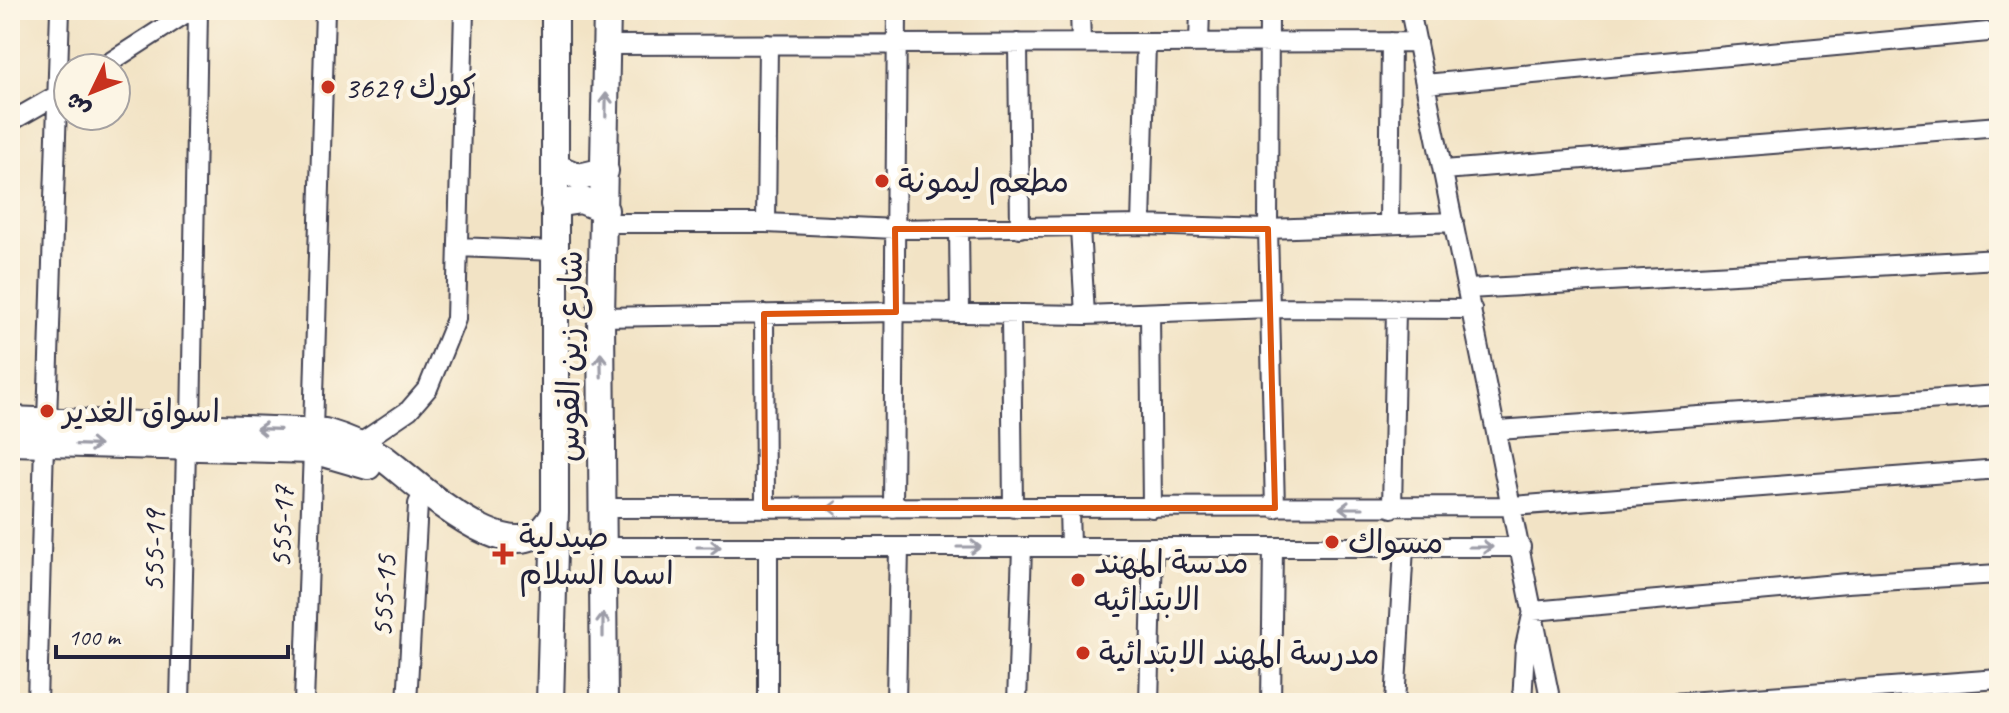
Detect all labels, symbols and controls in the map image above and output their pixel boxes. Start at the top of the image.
north arrow [52,52,132,132]
place label: كورك 3629 [344,67,477,108]
marker: كورك 3629 [319,78,337,96]
text: ش [60,87,97,123]
one-way arrow [598,92,614,119]
place label: مطعم ليمونة [898,161,1069,205]
marker: مطعم ليمونة [873,172,891,190]
street label: شارع زين القوس [547,250,594,462]
one-way arrow [593,352,609,379]
place label: اسواق الغدير [60,391,220,432]
marker: اسواق الغدير [38,402,56,420]
one-way arrow [255,422,282,437]
one-way arrow [74,437,101,452]
street label: 555-17 [260,484,303,569]
one-way arrow [826,500,853,516]
one-way arrow [1338,500,1365,516]
street label: 555-19 [132,507,175,593]
place label: صيدلية اسما السلام [519,516,674,597]
place label: مسواك [1348,522,1443,563]
marker: مسواك [1323,533,1341,551]
one-way arrow [695,539,722,555]
one-way arrow [955,539,982,555]
one-way arrow [1467,539,1494,555]
place label: مدسة المهند الابتدائيه [1094,542,1249,620]
marker: صيدلية اسما السلام [494,545,512,563]
street label: 555-15 [361,552,406,638]
marker: مدسة المهند الابتدائيه [1069,571,1087,589]
scale bar [56,609,288,659]
one-way arrow [595,612,611,639]
text: 100 m [68,622,122,652]
place label: مدرسة المهند الابتدائية [1099,633,1380,674]
marker: مدرسة المهند الابتدائية [1074,644,1092,662]

